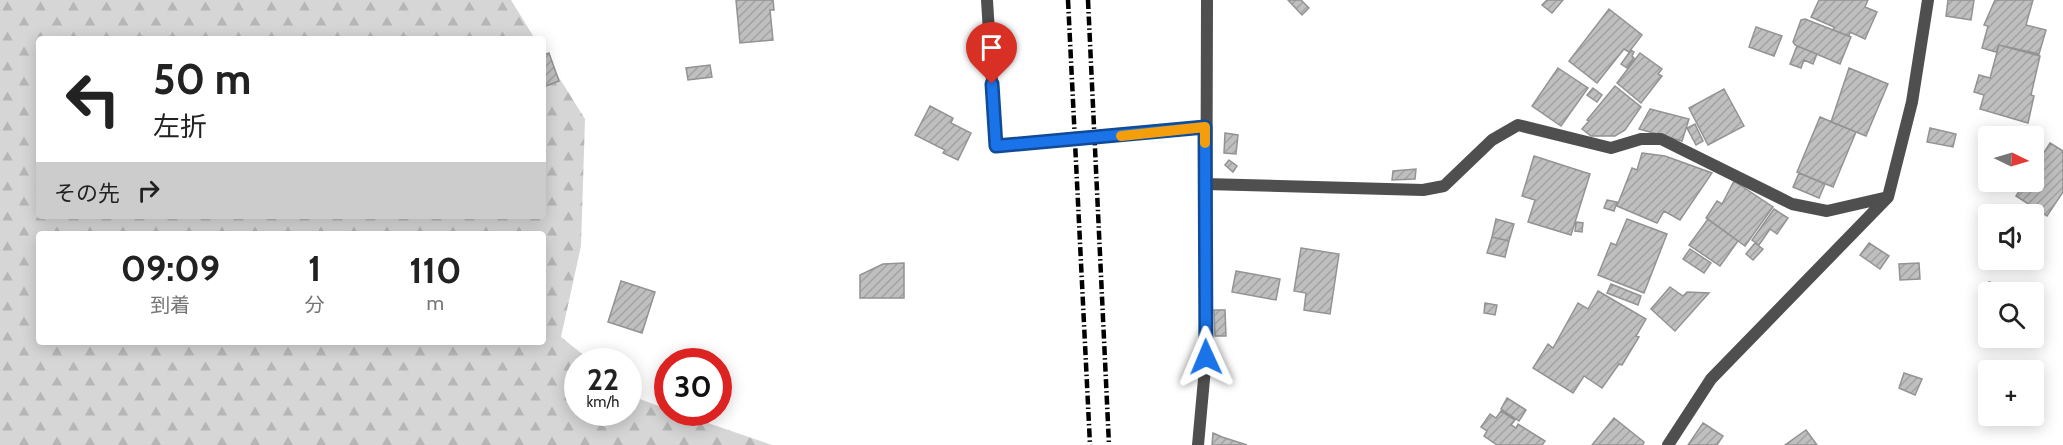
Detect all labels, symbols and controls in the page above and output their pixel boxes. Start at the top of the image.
pin [966,22,1017,84]
icon: arrive [975,31,1008,64]
text: 50 m [153,53,251,105]
icon: left [54,60,132,138]
text: 左折 [153,110,207,143]
north arrow [1978,126,2044,192]
map controls [1978,126,2044,426]
icon: right [132,174,165,207]
text: その先 [54,180,120,207]
button: sound [1978,204,2044,270]
text: 09:09 [121,246,220,290]
text: 1 [308,246,321,290]
text: 110 [409,248,461,292]
button: search [1978,282,2044,348]
text: m [427,291,444,315]
text: 到着 [150,293,190,317]
text: 分 [305,293,325,317]
position arrow [1174,325,1238,389]
speed limit sign: 30 [654,348,732,426]
button: + [1978,360,2044,426]
text: 22 [587,361,619,398]
text: km/h [587,393,619,411]

